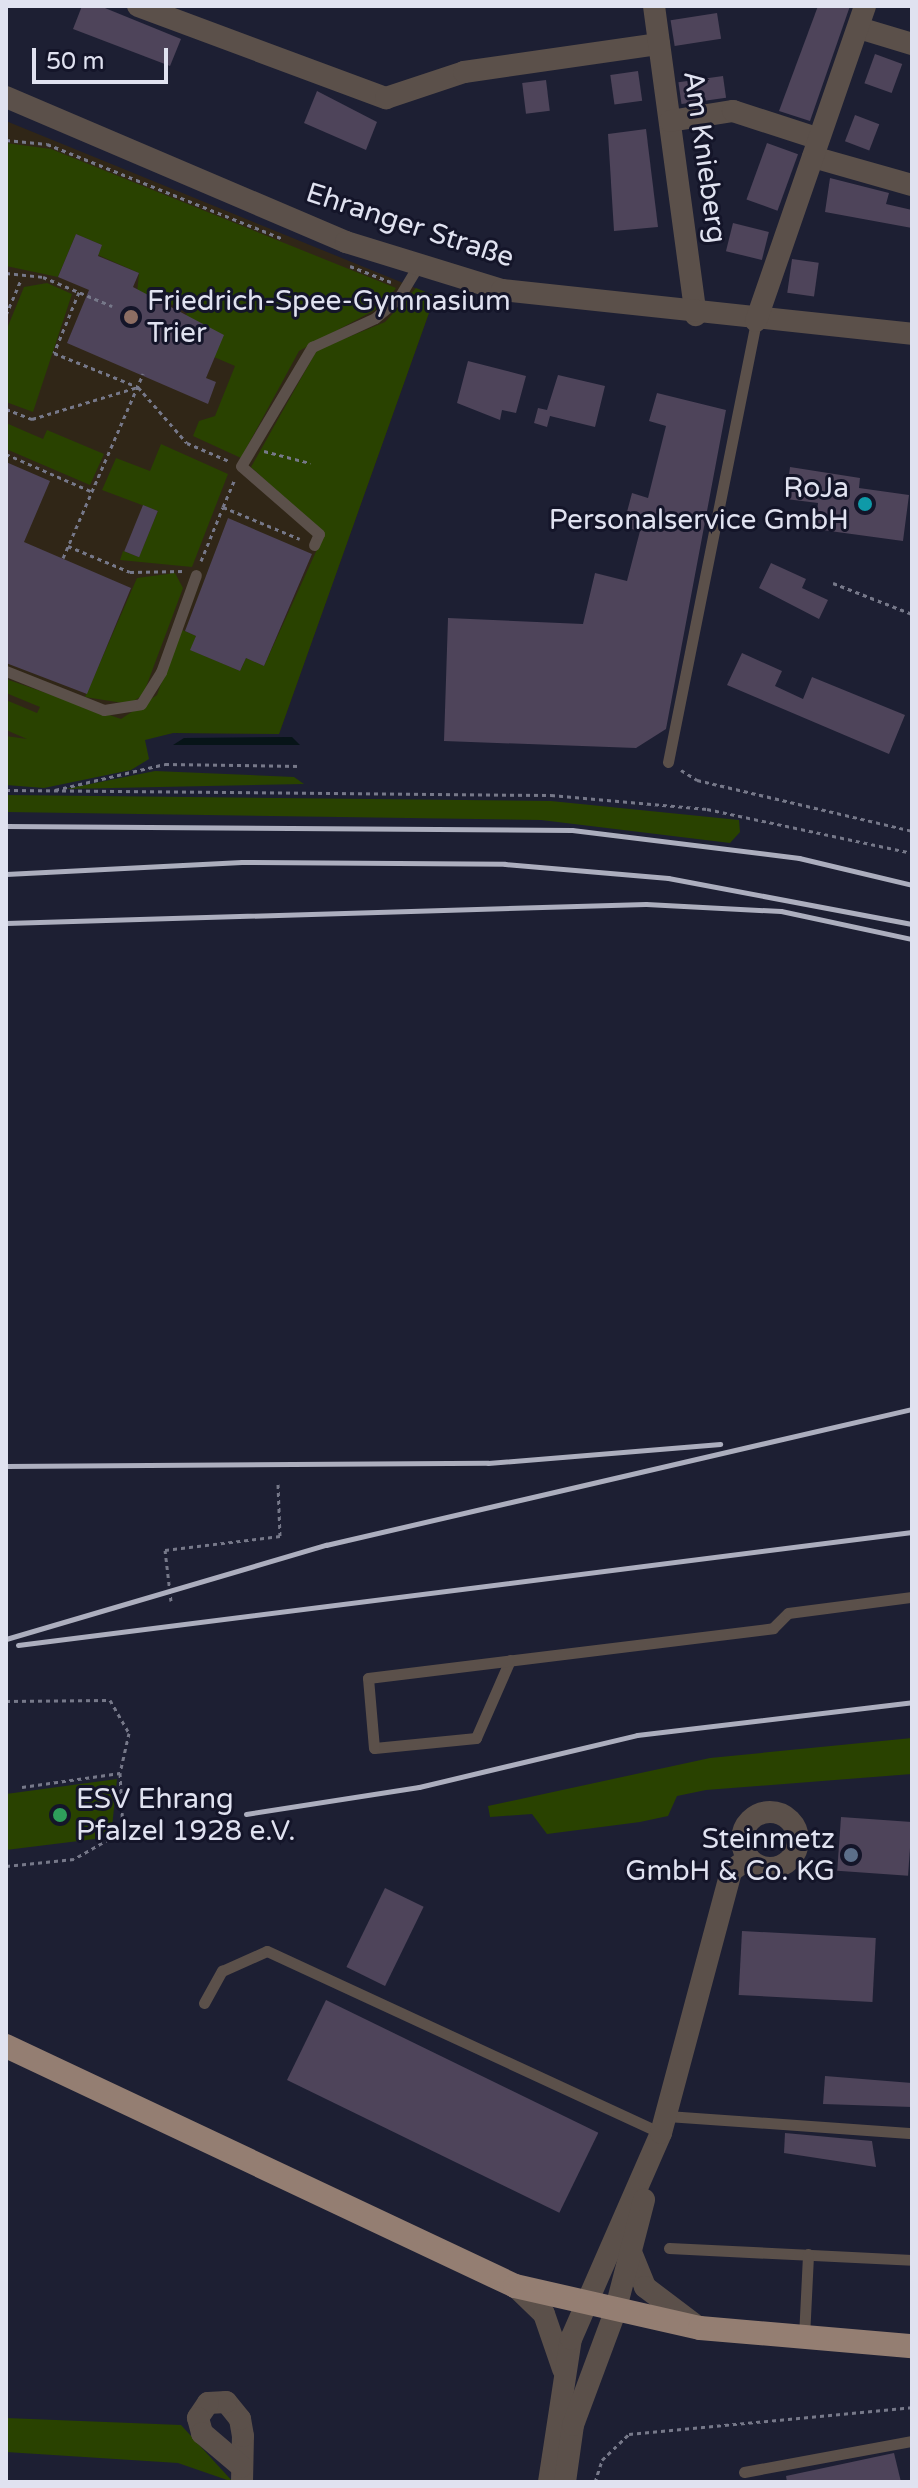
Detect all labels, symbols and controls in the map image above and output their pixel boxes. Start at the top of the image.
scale bar [36,32,172,82]
text: 50 m [46,47,104,76]
street label: Am Knieberg [676,69,734,245]
street label: Ehranger Straße [302,176,518,274]
place label: Friedrich-Spee-Gymnasium Trier [147,284,511,350]
marker: Friedrich-Spee-Gymnasium Trier [122,308,140,326]
place label: RoJa Personalservice GmbH [549,471,849,537]
marker: RoJa Personalservice GmbH [856,495,874,513]
place label: ESV Ehrang Pfalzel 1928 e.V. [76,1782,296,1848]
marker: ESV Ehrang Pfalzel 1928 e.V. [51,1806,69,1824]
place label: Steinmetz GmbH & Co. KG [625,1822,835,1888]
marker: Steinmetz GmbH & Co. KG [842,1846,860,1864]

